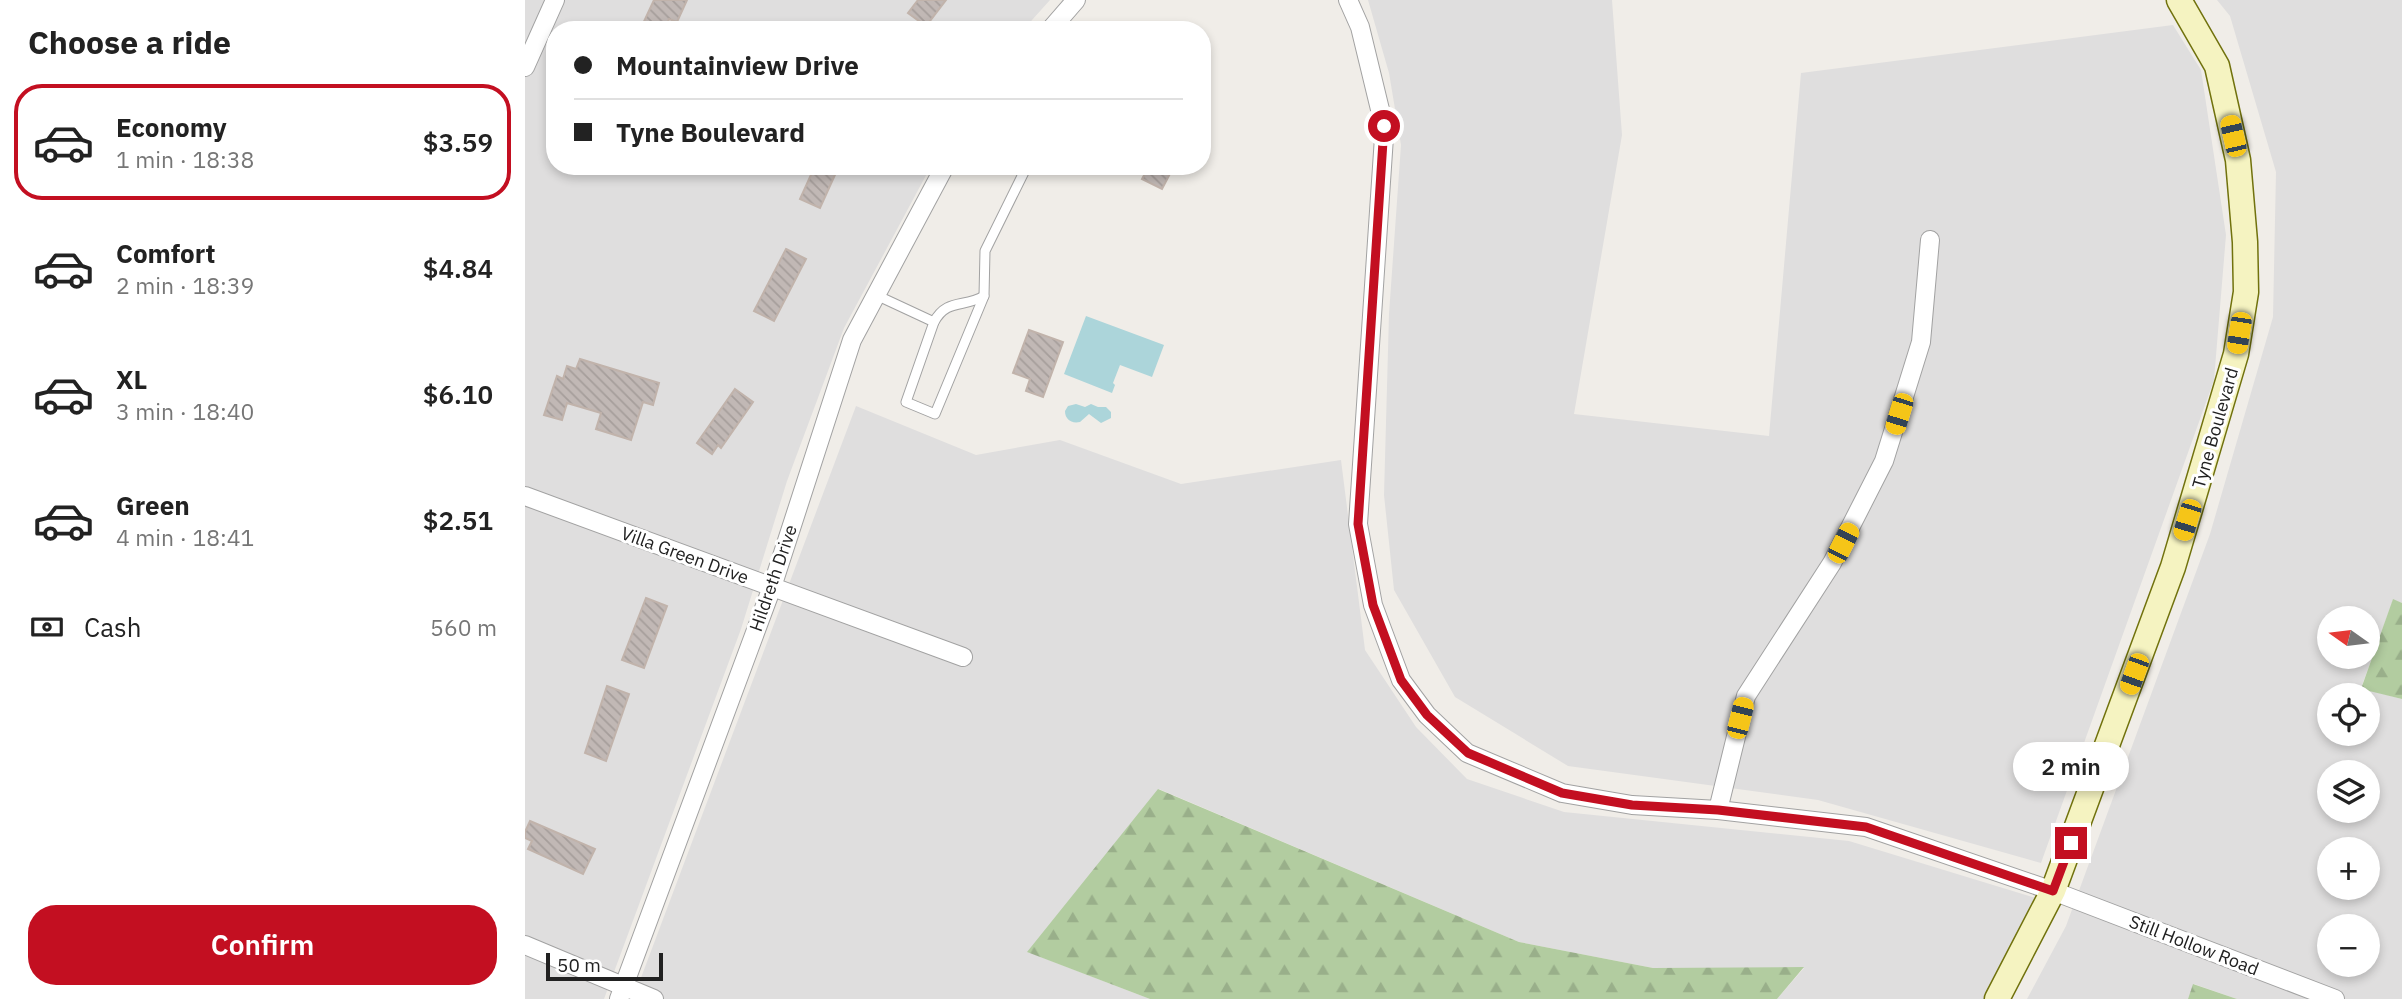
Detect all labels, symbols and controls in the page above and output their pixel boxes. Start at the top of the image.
text: Choose a ride [28,21,231,63]
text: Mountainview Drive [616,48,859,82]
text: Economy [116,110,227,144]
route start [1368,110,1400,142]
icon: car [32,111,95,174]
car [2219,113,2248,159]
text: Tyne Boulevard [616,115,805,149]
text: $3.59 [423,125,493,159]
text: 1 min · 18:38 [116,144,254,174]
text: Comfort [116,236,215,270]
icon: car [32,237,95,300]
text: $4.84 [423,251,493,285]
text: 2 min · 18:39 [116,270,254,300]
car [2226,311,2253,355]
text: XL [116,362,147,396]
icon: car [32,363,95,426]
street label: Tyne Boulevard [2187,365,2243,491]
text: $6.10 [423,377,493,411]
car [1883,391,1916,437]
text: 3 min · 18:40 [116,396,254,426]
text: Green [116,488,190,522]
icon: car [32,489,95,552]
car [2171,497,2204,543]
text: $2.51 [423,503,493,537]
car [1825,520,1862,566]
street label: Villa Green Drive [618,521,752,589]
street label: Hildreth Drive [744,521,802,634]
text: 4 min · 18:41 [116,522,254,552]
north arrow [2317,606,2380,668]
map controls [2317,606,2380,977]
icon: cash [28,608,66,646]
text: Cash [84,610,141,644]
text: 560 m [430,612,497,642]
car [2117,651,2152,697]
button: locate [2317,683,2380,746]
car [1725,695,1756,741]
callout: 2 min [2013,742,2129,790]
text: 2 min [2041,751,2101,781]
button: layers [2317,760,2380,823]
route end [2055,827,2087,859]
button: + [2317,837,2380,900]
button: Confirm [28,905,497,985]
street label: Still Hollow Road [2126,910,2262,980]
button: − [2317,914,2380,977]
scale bar [546,950,663,982]
text: 50 m [557,953,601,977]

